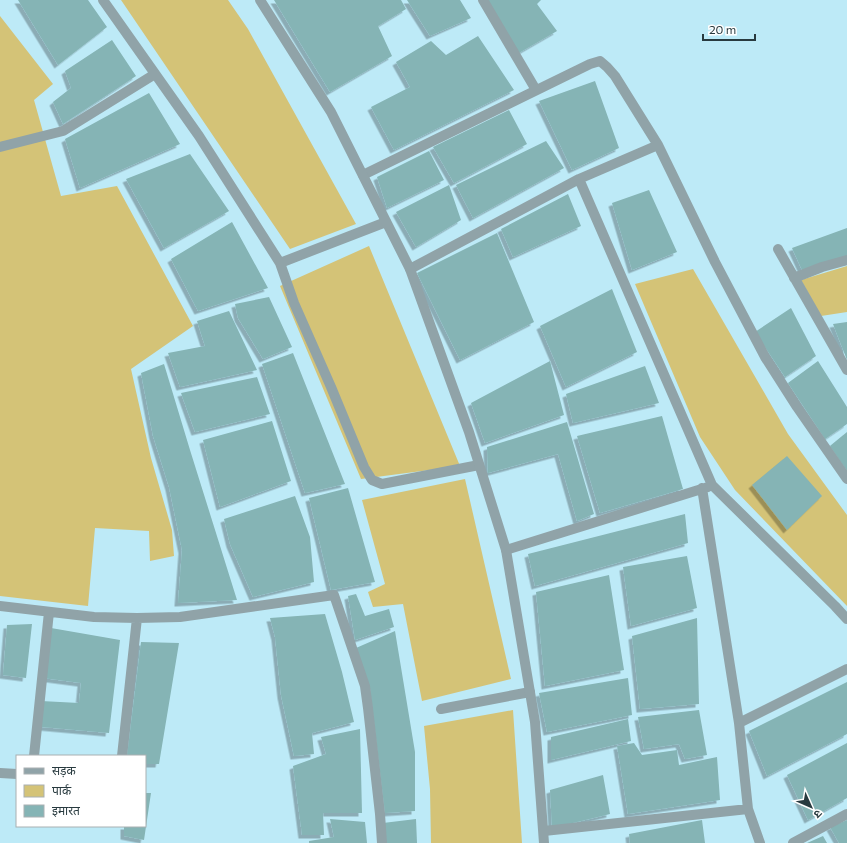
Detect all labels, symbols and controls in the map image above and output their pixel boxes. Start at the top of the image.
scale bar [703,16,755,42]
text: 20 m [709,22,736,36]
legend [16,755,146,827]
text: सड़क [52,763,77,778]
text: पार्क [52,783,72,797]
north arrow [791,787,831,827]
text: इमारत [52,803,81,818]
text: उ [811,808,825,822]

